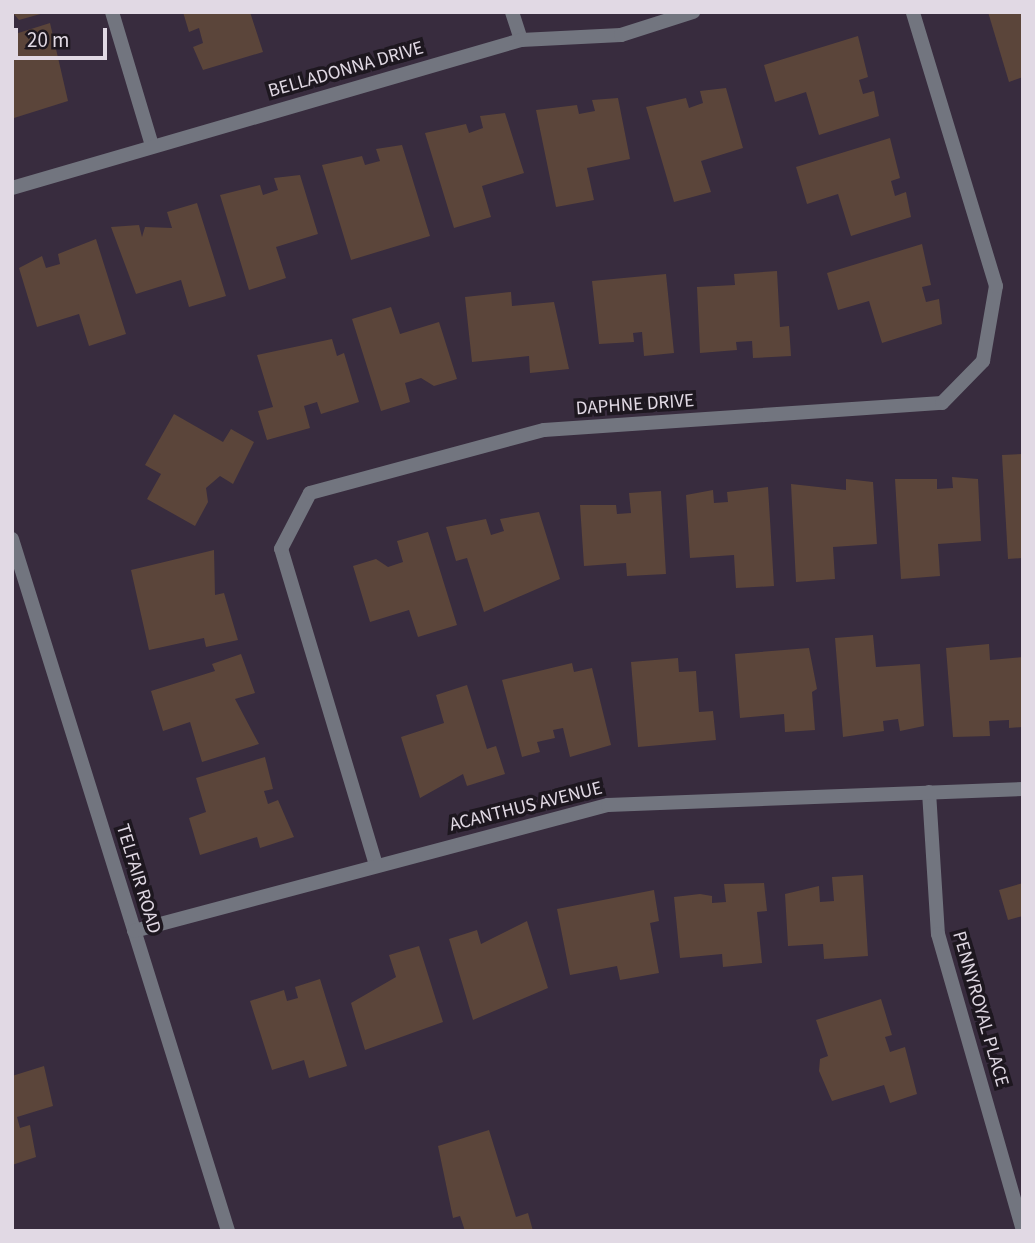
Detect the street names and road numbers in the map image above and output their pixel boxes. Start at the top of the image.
street label: BELLADONNA DRIVE [266,37,426,103]
street label: DAPHNE DRIVE [575,389,695,421]
street label: ACANTHUS AVENUE [447,777,605,837]
street label: TELFAIR ROAD [111,822,165,936]
street label: PENNYROYAL PLACE [947,929,1013,1089]

